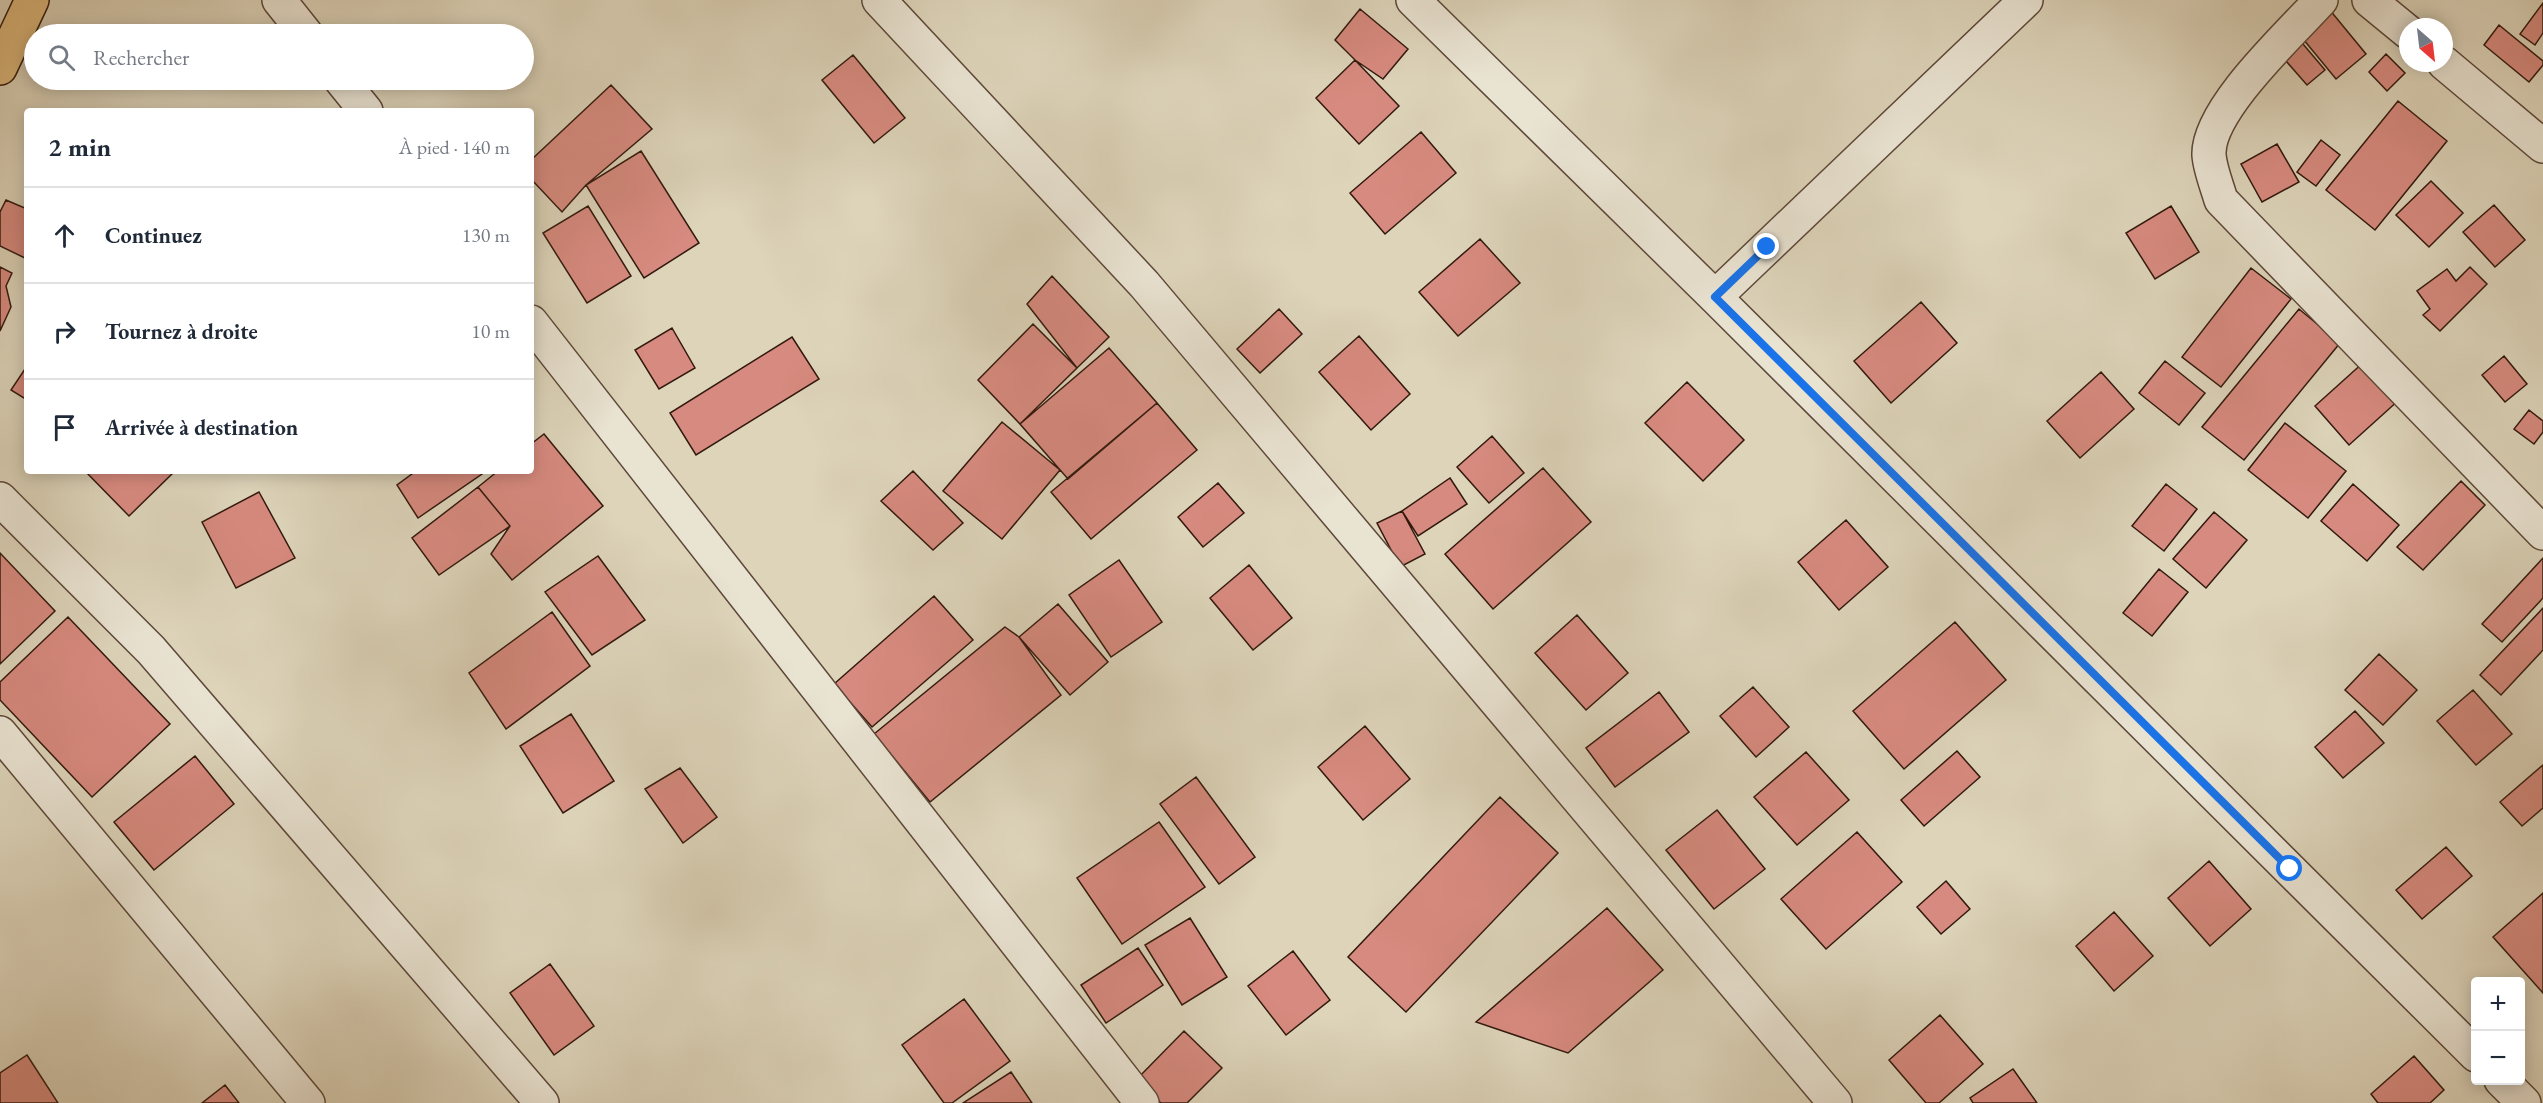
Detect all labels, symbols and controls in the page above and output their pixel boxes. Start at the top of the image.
north arrow [2399,18,2453,72]
search box [24,24,534,90]
icon: search [45,41,78,74]
text: Rechercher [93,43,189,72]
text: 2 min [48,130,111,164]
text: À pied · 140 m [399,134,510,160]
icon: ahead [48,219,81,252]
text: Continuez [105,221,202,250]
text: 130 m [462,222,510,248]
route end [1753,233,1779,259]
icon: right [48,315,81,348]
text: Tournez à droite [105,317,258,346]
text: 10 m [471,318,510,344]
icon: arrive [48,411,81,444]
text: Arrivée à destination [105,413,298,442]
route start [2276,855,2302,881]
map controls [2471,977,2525,1085]
button: + [2471,977,2525,1031]
button: − [2471,1031,2525,1085]

